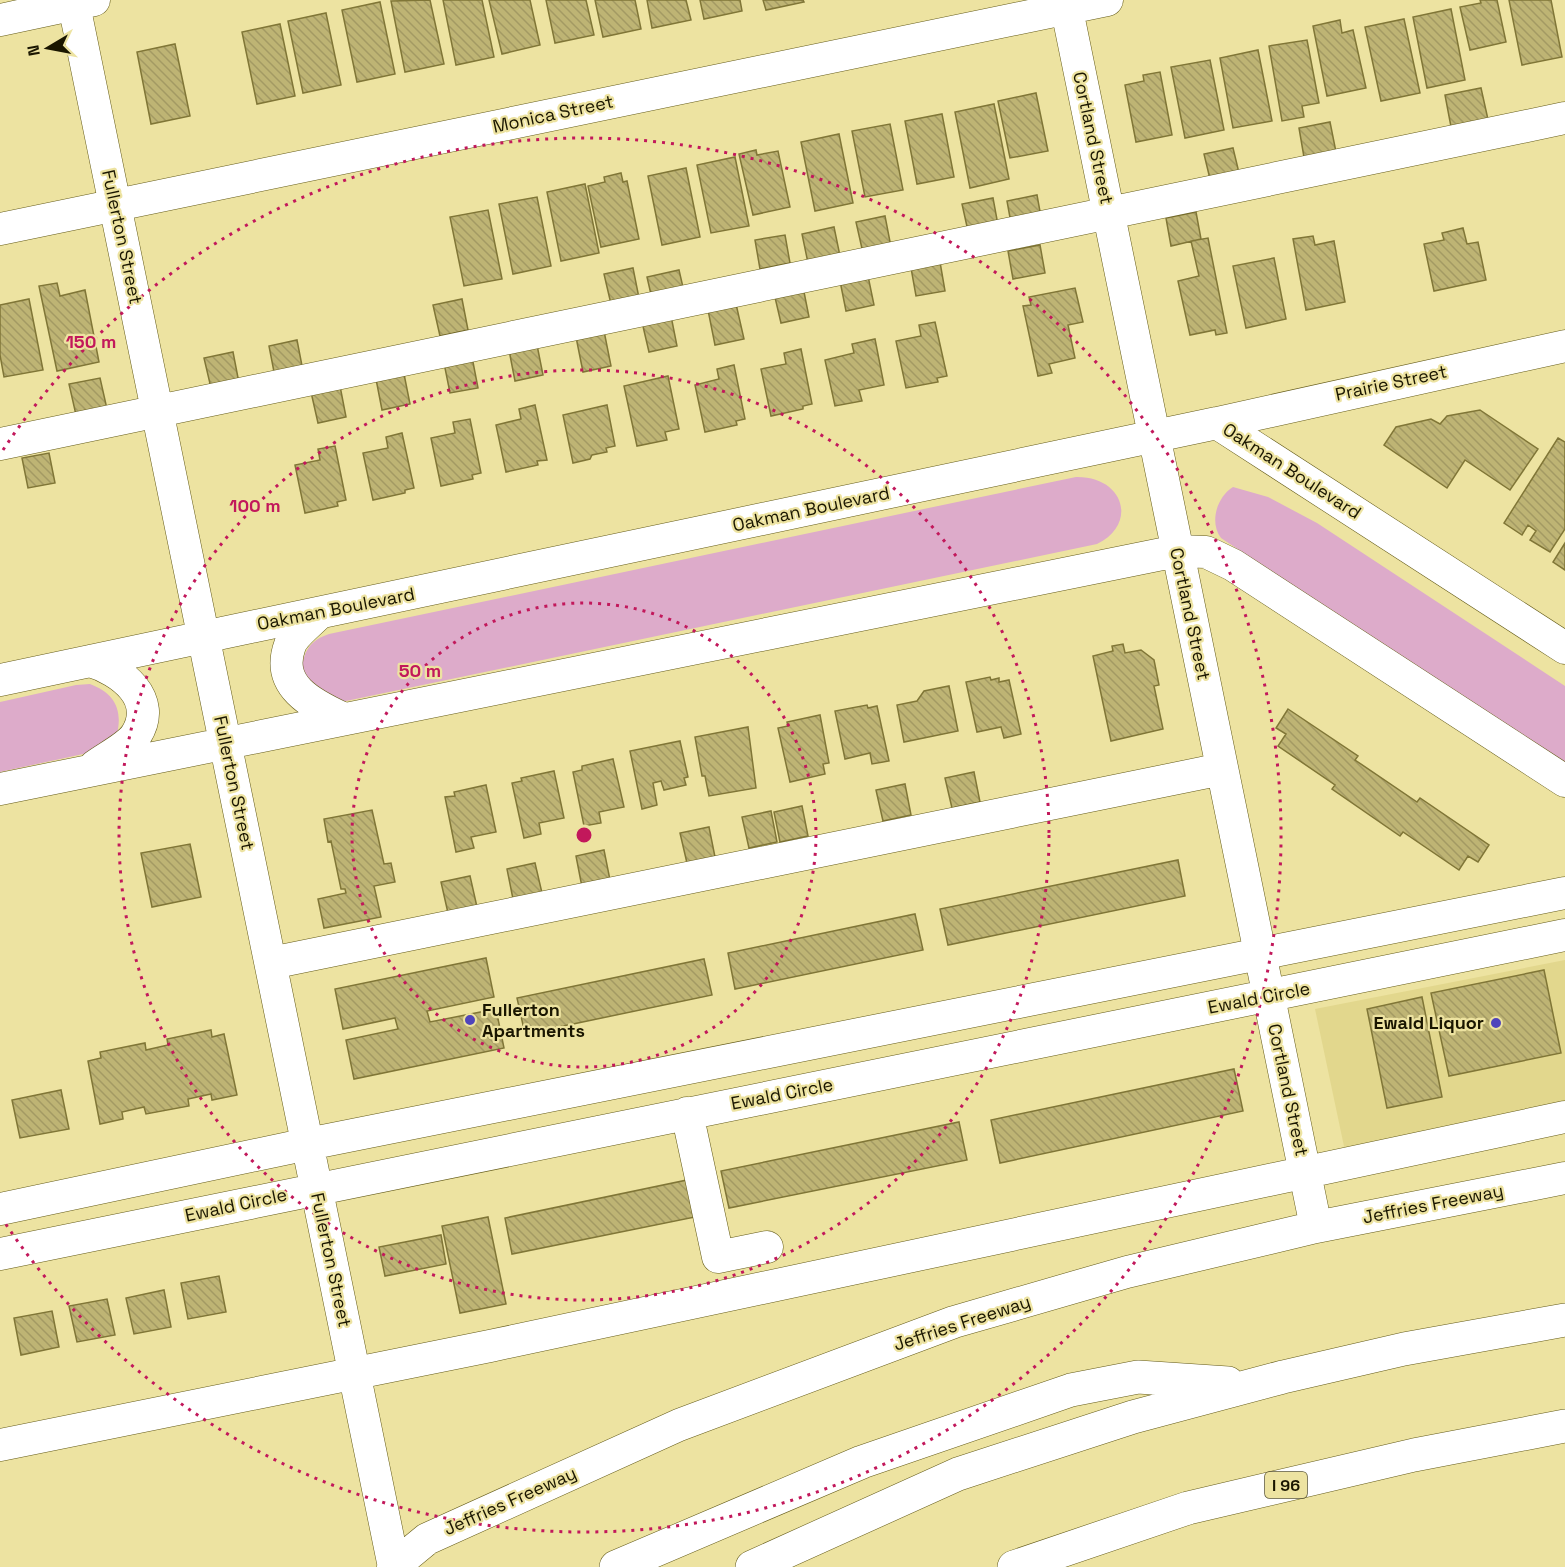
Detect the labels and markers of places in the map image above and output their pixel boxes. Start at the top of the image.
centre of rings [574,825,594,845]
place label: Fullerton Apartments [482,998,585,1042]
place label: Ewald Liquor [1373,1011,1484,1034]
marker: Fullerton Apartments [463,1013,477,1027]
marker: Ewald Liquor [1489,1016,1503,1030]

